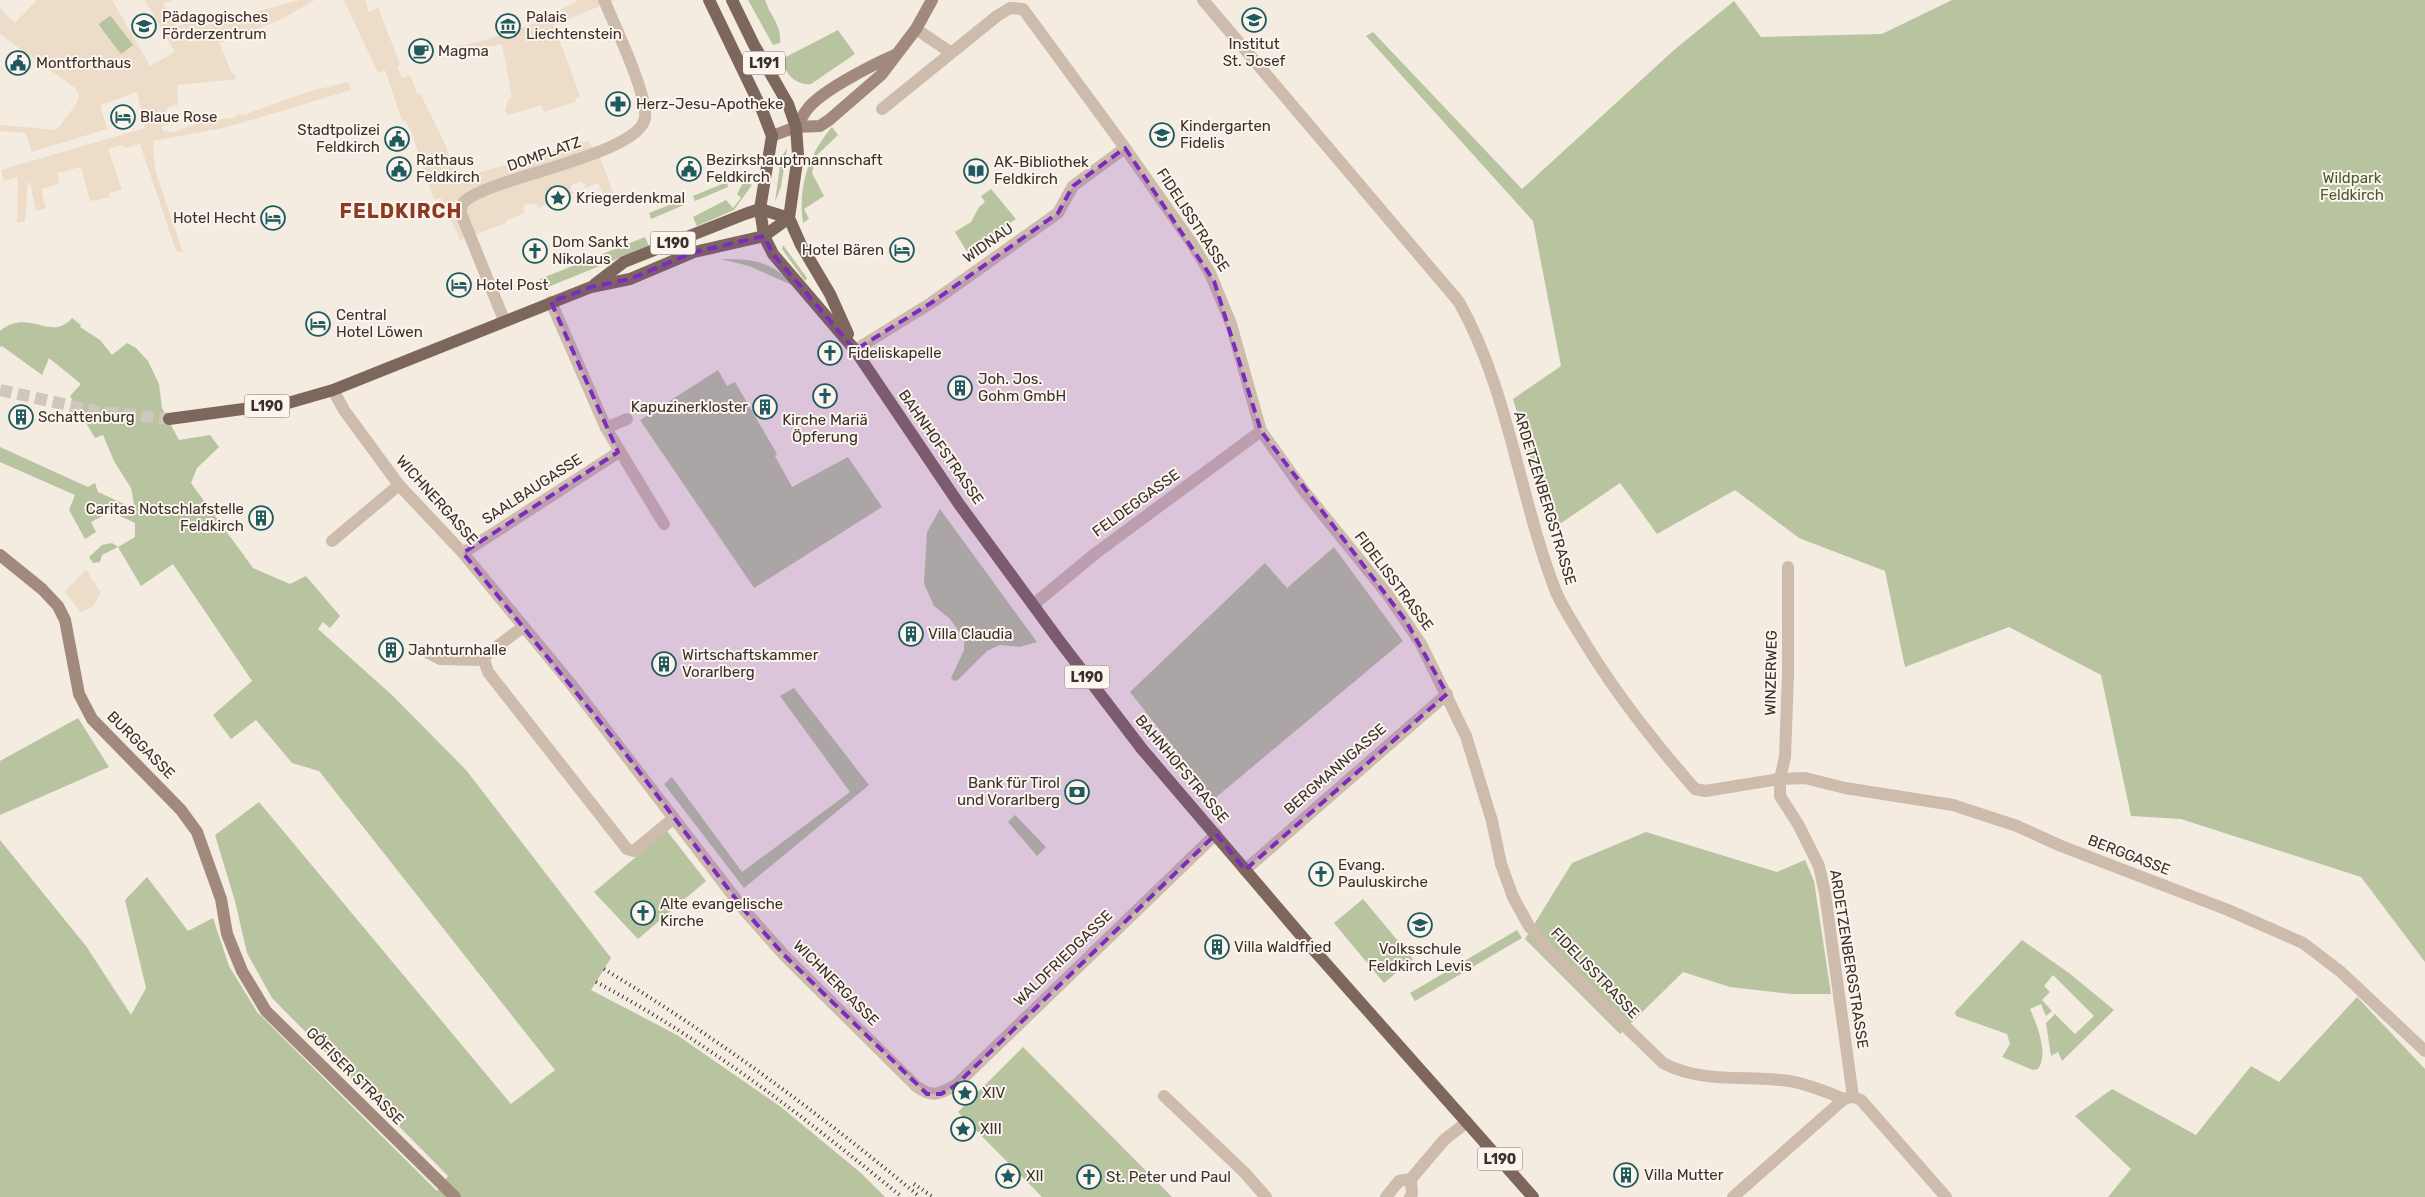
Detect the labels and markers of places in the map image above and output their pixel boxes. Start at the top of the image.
school or university icon: Institut St. Josef [1241,7,1267,33]
place label: Pädagogisches Förderzentrum [162,8,269,43]
place label: Palais Liechtenstein [526,8,622,43]
school or university icon: Pädagogisches Förderzentrum [131,13,157,39]
museum icon: Palais Liechtenstein [495,13,521,39]
place label: Institut St. Josef [1223,35,1285,70]
cafe icon: Magma [408,38,434,64]
place label: Magma [438,42,489,60]
public building icon: Montforthaus [5,50,31,76]
place label: Montforthaus [36,54,132,72]
pharmacy icon: Herz-Jesu-Apotheke [605,91,631,117]
place label: Herz-Jesu-Apotheke [636,95,783,113]
hotel icon: Blaue Rose [110,104,136,130]
place label: Blaue Rose [140,108,217,126]
place label: Kindergarten Fidelis [1180,117,1271,152]
place label: Stadtpolizei Feldkirch [297,121,380,156]
school or university icon: Kindergarten Fidelis [1149,122,1175,148]
public building icon: Stadtpolizei Feldkirch [384,126,410,152]
place label: Rathaus Feldkirch [416,151,480,186]
place label: Bezirkshauptmannschaft Feldkirch [706,151,883,186]
place label: AK-Bibliothek Feldkirch [994,153,1089,188]
public building icon: Rathaus Feldkirch [386,156,412,182]
public building icon: Bezirkshauptmannschaft Feldkirch [676,156,702,182]
library icon: AK-Bibliothek Feldkirch [963,158,989,184]
place icon: Kriegerdenkmal [545,185,571,211]
place label: Kriegerdenkmal [576,189,685,207]
hotel icon: Hotel Hecht [260,205,286,231]
place label: Hotel Hecht [173,209,256,227]
place label: Dom Sankt Nikolaus [552,233,628,268]
hotel icon: Hotel Bären [889,237,915,263]
church icon: Dom Sankt Nikolaus [522,238,548,264]
place label: Hotel Bären [802,241,884,259]
hotel icon: Hotel Post [446,272,472,298]
place label: Hotel Post [476,276,549,294]
place label: Central Hotel Löwen [336,306,423,341]
hotel icon: Central Hotel Löwen [305,311,331,337]
church icon: Fideliskapelle [817,340,843,366]
place label: Fideliskapelle [848,344,942,362]
place label: Joh. Jos. Gohm GmbH [978,370,1066,405]
building icon: Joh. Jos. Gohm GmbH [947,375,973,401]
church icon: Kirche Mariä Öpferung [812,383,838,409]
building icon: Kapuzinerkloster [752,394,778,420]
place label: Kapuzinerkloster [631,398,748,416]
building icon: Schattenburg [8,404,34,430]
place label: Schattenburg [38,408,135,426]
place label: Kirche Mariä Öpferung [782,411,868,446]
place label: Caritas Notschlafstelle Feldkirch [86,500,244,535]
building icon: Caritas Notschlafstelle Feldkirch [248,505,274,531]
building icon: Villa Claudia [898,621,924,647]
place label: Villa Claudia [928,625,1012,643]
building icon: Jahnturnhalle [378,637,404,663]
place label: Jahnturnhalle [408,641,507,659]
place label: Wirtschaftskammer Vorarlberg [682,646,819,681]
building icon: Wirtschaftskammer Vorarlberg [651,651,677,677]
place label: Bank für Tirol und Vorarlberg [957,774,1060,809]
bank icon: Bank für Tirol und Vorarlberg [1064,779,1090,805]
place label: Evang. Pauluskirche [1338,856,1428,891]
church icon: Evang. Pauluskirche [1308,861,1334,887]
place label: Alte evangelische Kirche [660,895,783,930]
church icon: Alte evangelische Kirche [630,900,656,926]
school or university icon: Volksschule Feldkirch Levis [1407,912,1433,938]
building icon: Villa Waldfried [1204,934,1230,960]
place label: Villa Waldfried [1234,938,1331,956]
place label: Volksschule Feldkirch Levis [1368,940,1472,975]
place icon: XIV [952,1080,978,1106]
place label: XIV [982,1084,1006,1102]
place icon: XIII [950,1116,976,1142]
place label: XIII [980,1120,1002,1138]
building icon: Villa Mutter [1613,1162,1639,1188]
place icon: XII [995,1163,1021,1189]
church icon: St. Peter und Paul [1076,1164,1102,1190]
place label: Villa Mutter [1644,1166,1724,1184]
place label: XII [1026,1167,1044,1185]
place label: St. Peter und Paul [1106,1168,1231,1186]

